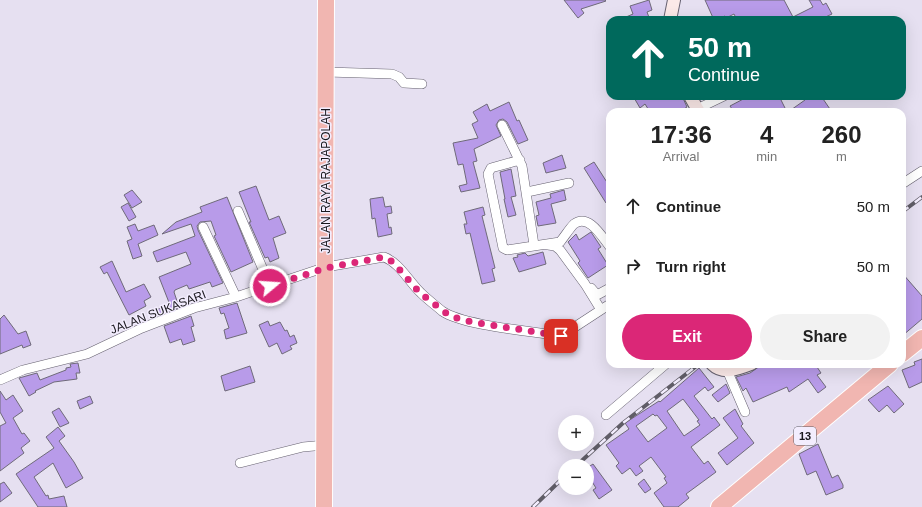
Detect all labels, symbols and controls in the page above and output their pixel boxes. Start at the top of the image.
icon: ahead [622,32,674,84]
text: 50 m [688,32,752,63]
text: Continue [688,65,760,85]
street label: JALAN RAYA RAJAPOLAH [319,108,333,254]
text: 17:36 [650,121,712,148]
text: 4 [760,121,773,148]
text: 260 [822,121,862,148]
text: Arrival [663,149,700,164]
text: min [756,149,777,164]
text: m [836,149,847,164]
icon: ahead [622,195,644,217]
text: Continue [656,198,721,215]
text: 50 m [857,198,890,215]
icon: right [622,255,644,277]
text: Turn right [656,258,726,275]
text: 50 m [857,258,890,275]
position arrow [249,265,291,307]
street label: JALAN SUKASARI [108,287,208,337]
button: Exit [622,314,752,360]
button: Share [760,314,890,360]
pin [544,319,578,353]
icon: arrive [550,325,572,347]
map controls [558,415,594,495]
button: + [558,415,594,451]
road number: 13 [794,427,816,445]
button: − [558,459,594,495]

